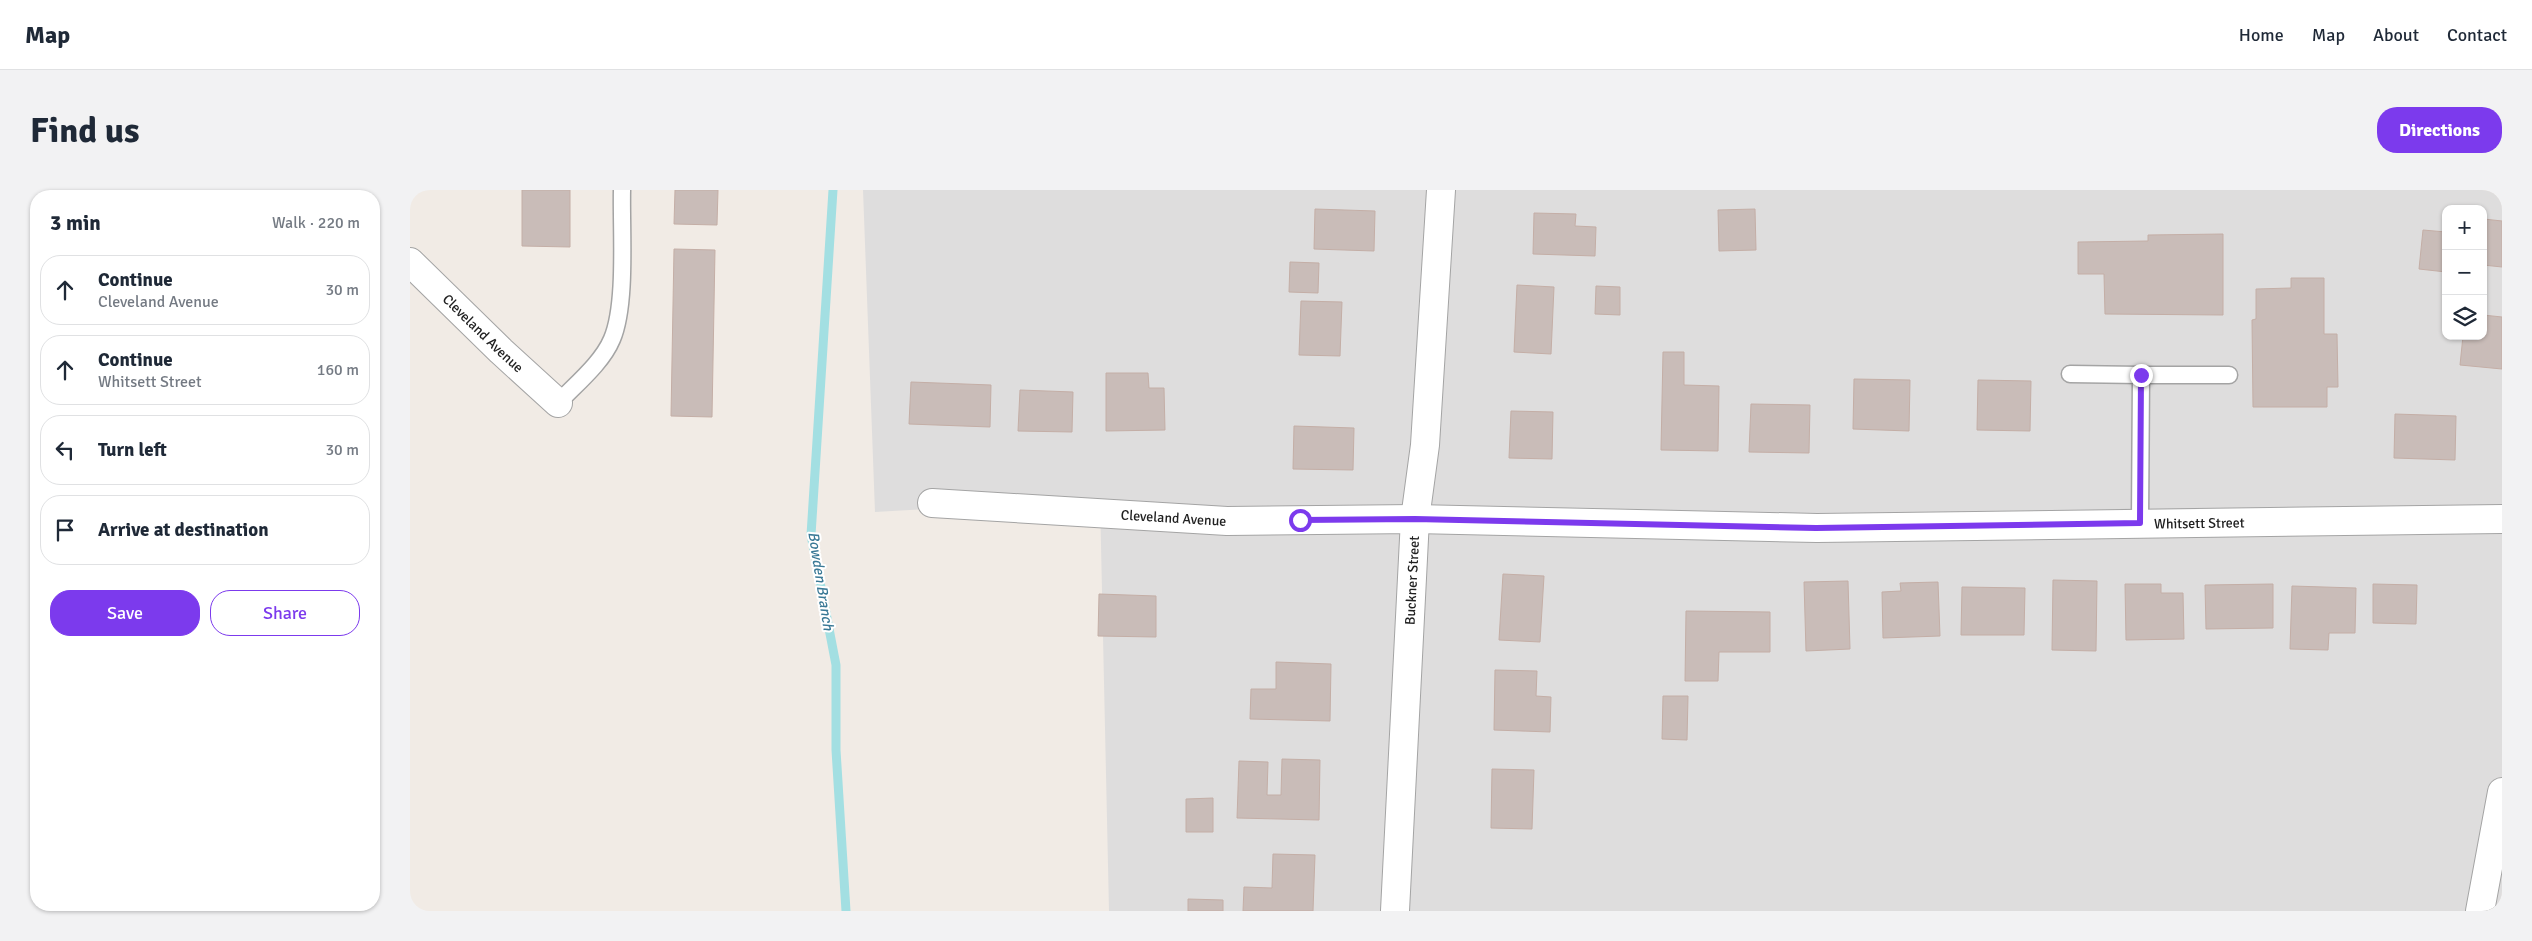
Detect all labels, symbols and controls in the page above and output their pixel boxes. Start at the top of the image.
text: Map [25,20,70,50]
text: Home [2239,24,2284,46]
text: Map [2312,24,2345,46]
text: About [2373,24,2419,46]
text: Contact [2447,24,2507,46]
button: Directions [2377,107,2502,153]
text: Find us [30,109,140,152]
map controls [2442,205,2487,340]
button: + [2442,205,2487,250]
text: 3 min [50,210,101,236]
text: Walk · 220 m [272,213,360,233]
button: − [2442,250,2487,295]
text: Continue [98,268,173,292]
icon: ahead [51,276,79,304]
text: 30 m [325,280,359,300]
street label: Cleveland Avenue [439,291,527,376]
text: Cleveland Avenue [98,292,219,312]
button: layers [2442,295,2487,340]
text: Continue [98,348,173,372]
icon: ahead [51,356,79,384]
text: 160 m [317,360,359,380]
route end [2130,364,2153,387]
text: Whitsett Street [98,372,202,392]
icon: left [51,436,79,464]
text: Turn left [98,438,167,462]
text: 30 m [325,440,359,460]
street label: Cleveland Avenue [1120,507,1227,530]
route start [1289,509,1312,532]
street label: Whitsett Street [2154,514,2245,533]
icon: arrive [51,516,79,544]
text: Arrive at destination [98,518,269,542]
water label: Bowden Branch [804,530,838,633]
street label: Buckner Street [1402,535,1423,625]
button: Save [50,590,200,636]
button: Share [210,590,360,636]

